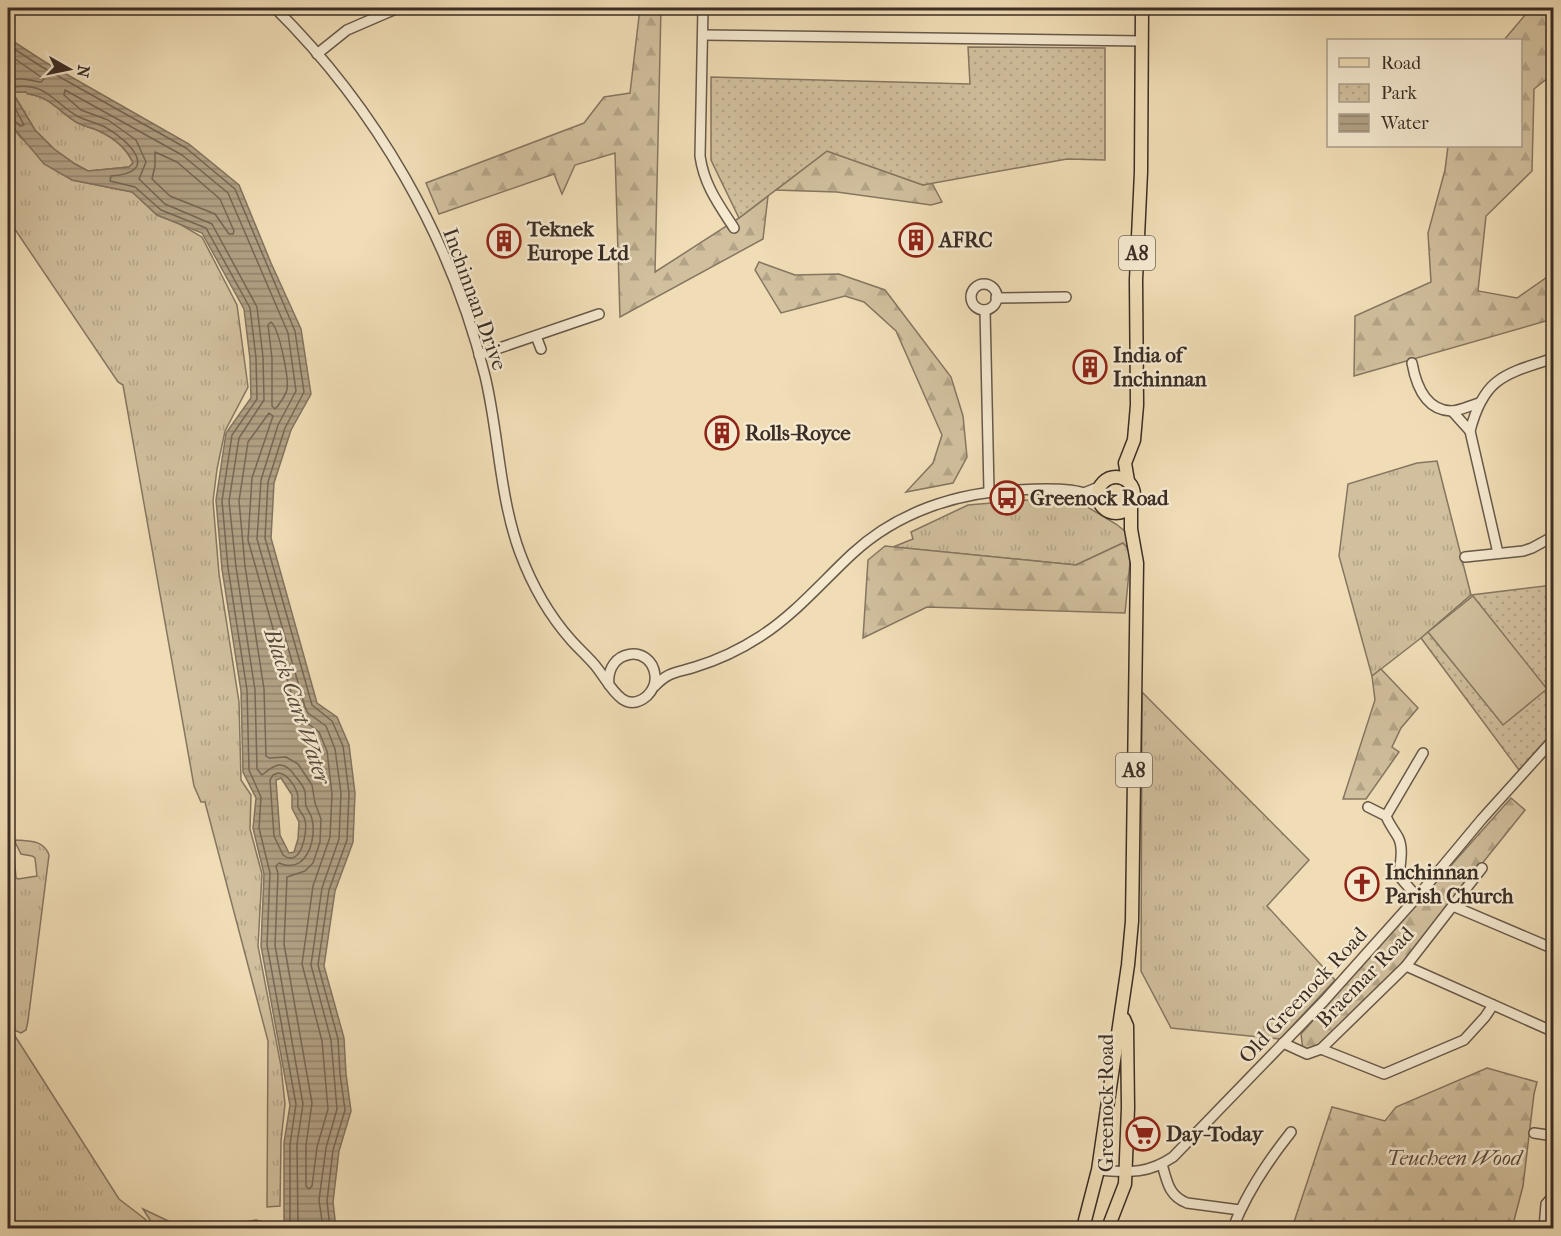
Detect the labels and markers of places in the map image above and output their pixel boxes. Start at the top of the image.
place label: Teknek Europe Ltd [526,217,630,265]
building icon: AFRC [898,222,934,258]
building icon: Teknek Europe Ltd [486,223,522,259]
place label: AFRC [937,228,993,252]
place label: India of Inchinnan [1113,343,1208,391]
building icon: India of Inchinnan [1072,349,1108,385]
building icon: Rolls-Royce [704,415,740,451]
place label: Rolls-Royce [745,421,851,445]
bus stop icon: Greenock Road [989,480,1025,516]
place label: Greenock Road [1030,486,1169,510]
place label: Inchinnan Parish Church [1385,860,1514,908]
church icon: Inchinnan Parish Church [1344,866,1380,902]
supermarket icon: Day-Today [1125,1116,1161,1152]
place label: Day-Today [1166,1122,1265,1146]

